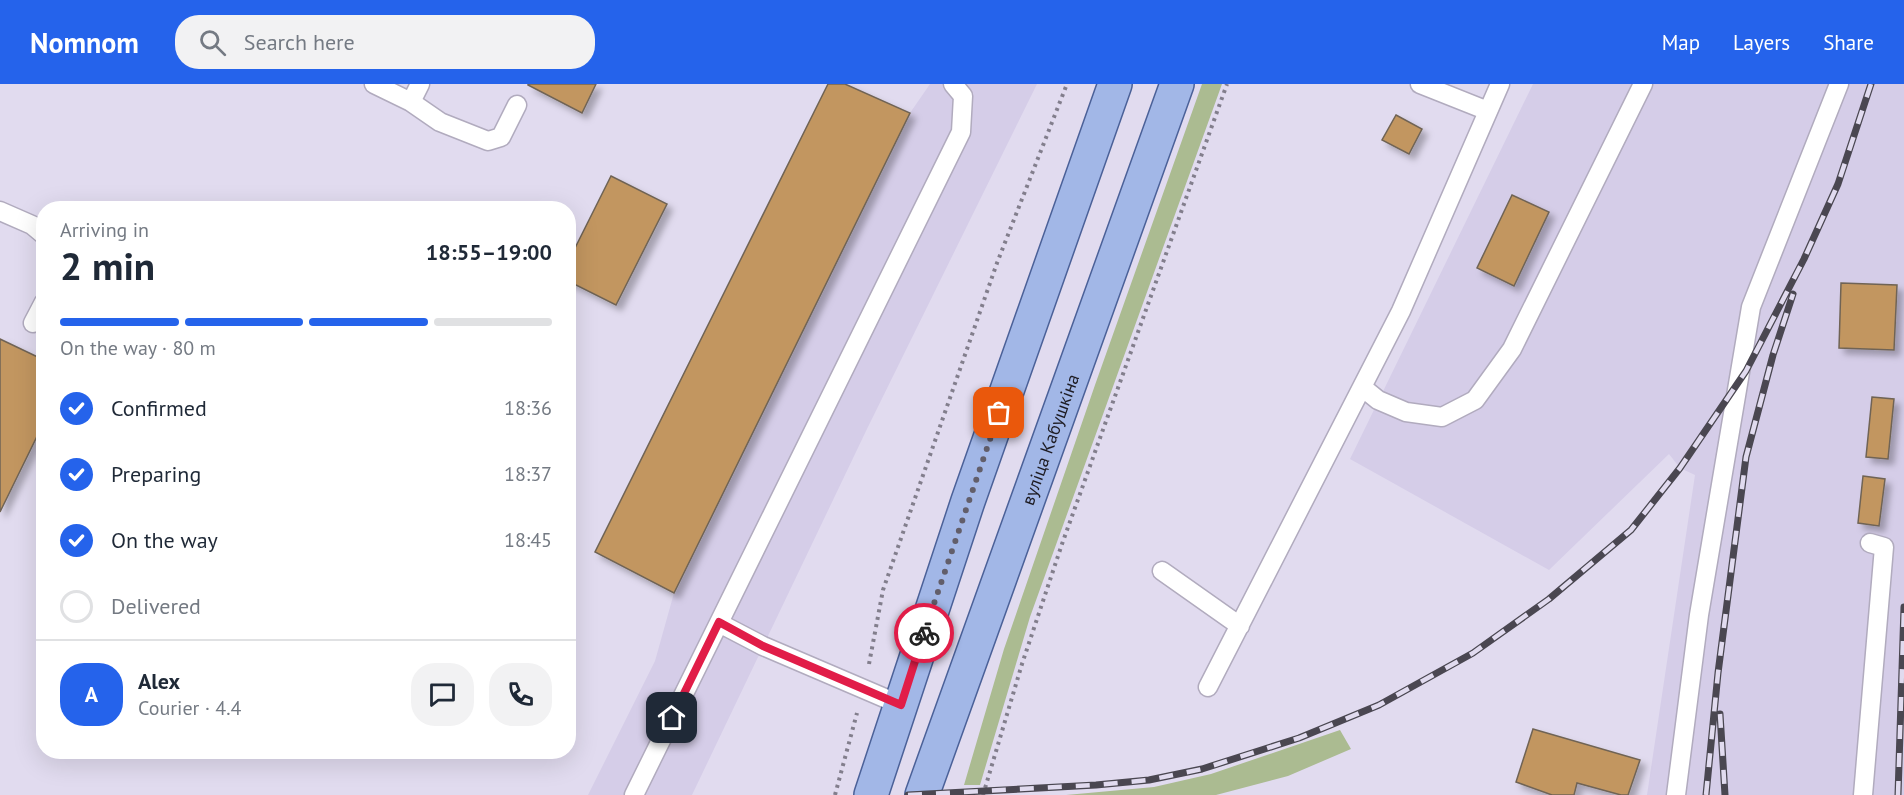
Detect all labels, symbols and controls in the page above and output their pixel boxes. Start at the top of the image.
search box [175,15,595,69]
text: Nomnom [30,24,139,61]
icon: search [196,26,229,59]
text: Search here [244,28,355,56]
text: Map [1662,29,1700,56]
text: Layers [1733,29,1790,56]
text: Share [1823,29,1874,56]
text: Arriving in [60,217,149,243]
text: 18:55–19:00 [426,238,552,266]
text: 2 min [60,240,155,291]
text: On the way · 80 m [60,335,216,361]
street label: вуліца Кабушкіна [1016,370,1084,508]
pin [973,387,1024,438]
icon: check [60,392,93,425]
text: Confirmed [111,394,207,422]
text: 18:36 [504,395,552,421]
icon: bag [982,396,1015,429]
icon: check [60,458,93,491]
text: Preparing [111,460,201,488]
text: 18:37 [504,461,552,487]
icon: check [60,524,93,557]
text: On the way [111,526,218,554]
text: 18:45 [504,527,552,553]
text: Delivered [111,592,201,620]
courier [894,603,954,663]
icon: bike [908,617,941,650]
button: chat [411,663,474,726]
button: phone [489,663,552,726]
text: Alex [138,667,180,695]
text: A [85,680,98,708]
pin [646,692,697,743]
text: Courier · 4.4 [138,695,241,721]
icon: home [655,701,688,734]

